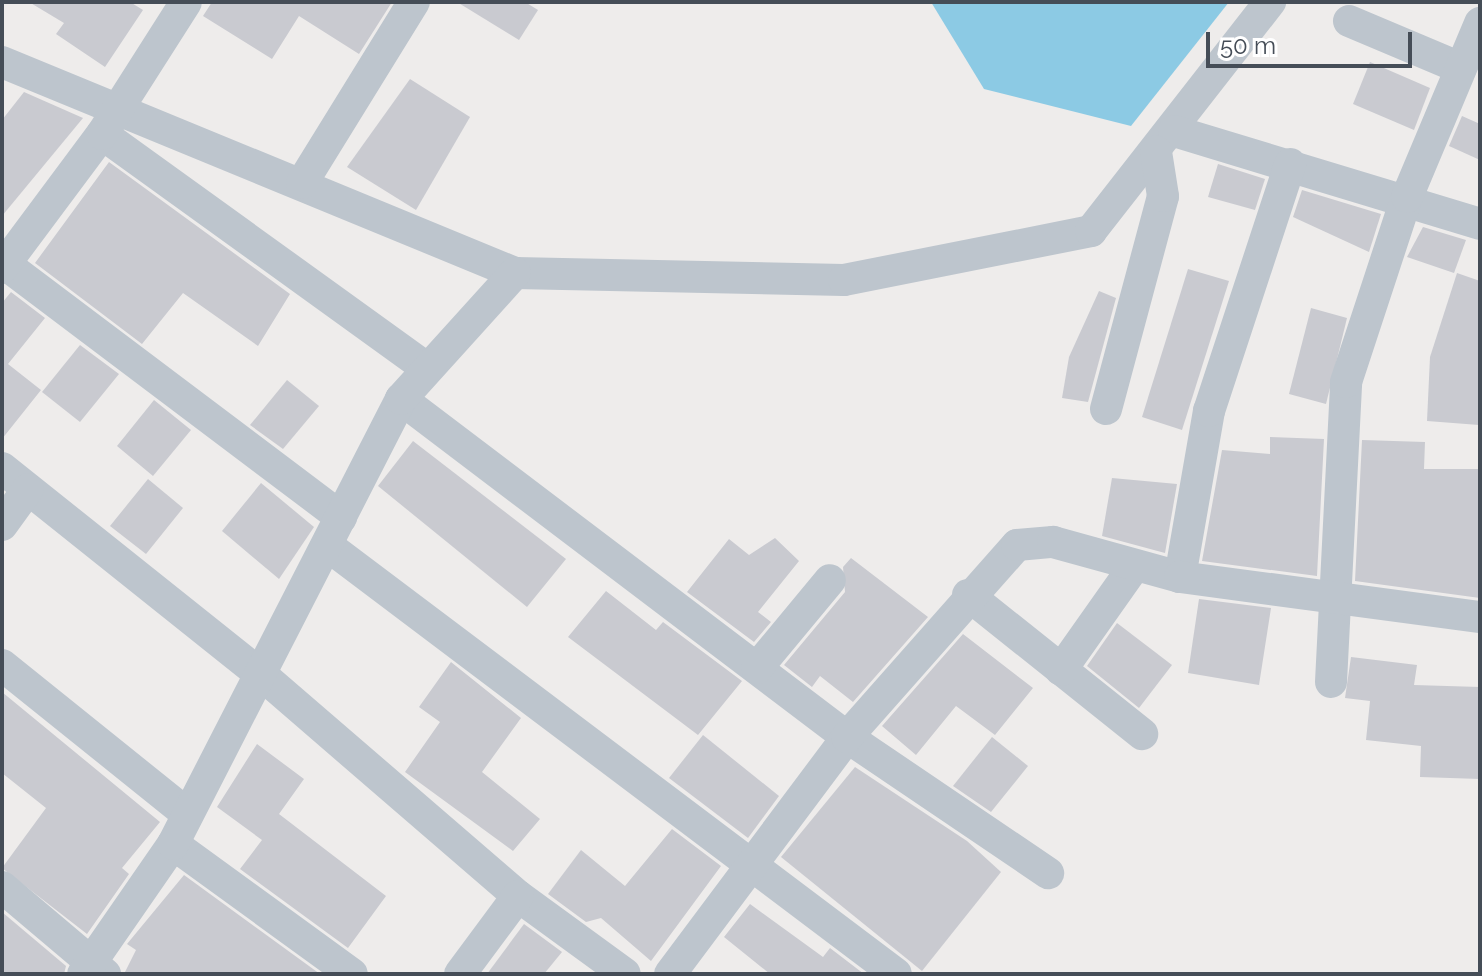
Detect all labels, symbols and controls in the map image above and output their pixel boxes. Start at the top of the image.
scale bar [1210,16,1416,66]
text: 50 m [1220,31,1276,60]

